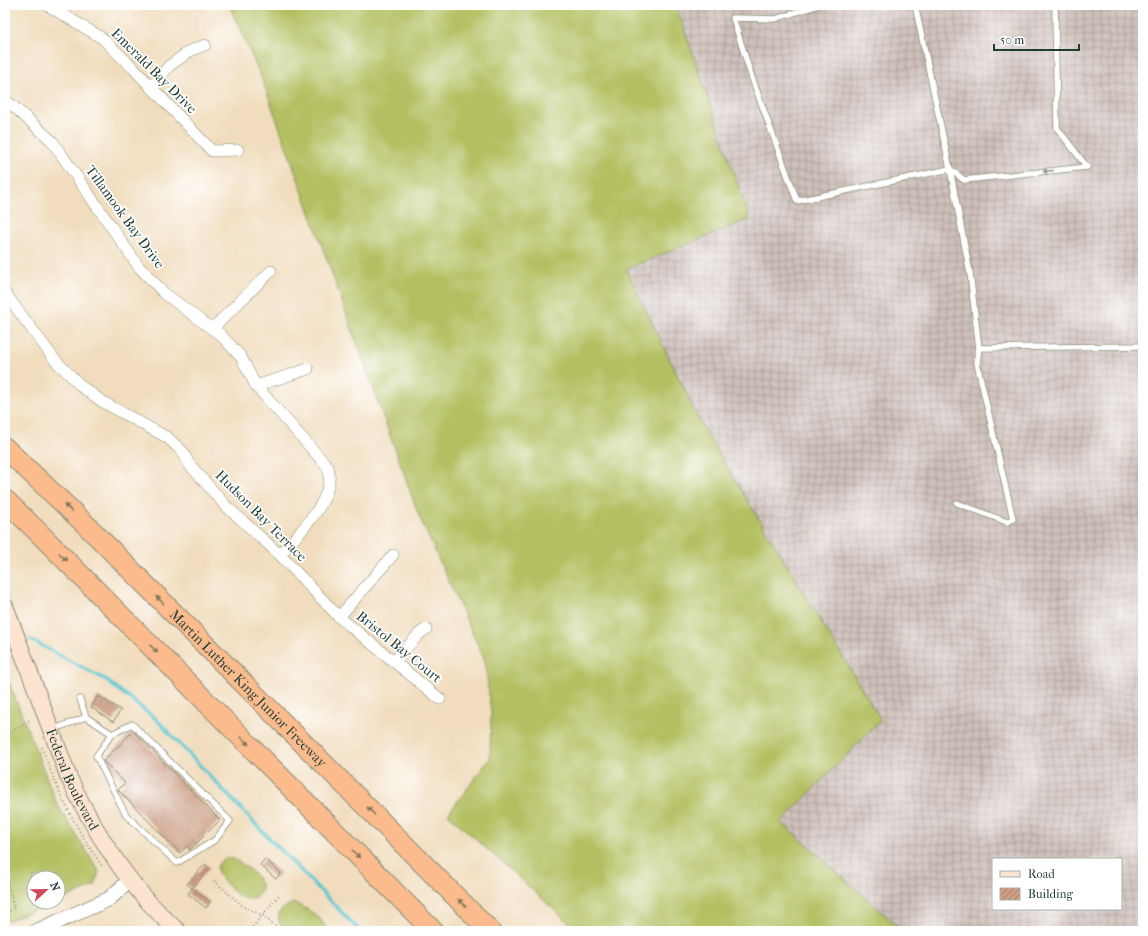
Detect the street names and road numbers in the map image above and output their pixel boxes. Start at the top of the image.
street label: Emerald Bay Drive [108,25,200,117]
street label: Tillamook Bay Drive [82,162,168,272]
street label: Hudson Bay Terrace [212,467,310,565]
street label: Martin Luther King Junior Freeway [166,606,331,771]
street label: Bristol Bay Court [353,608,445,686]
street label: Federal Boulevard [43,726,103,833]

